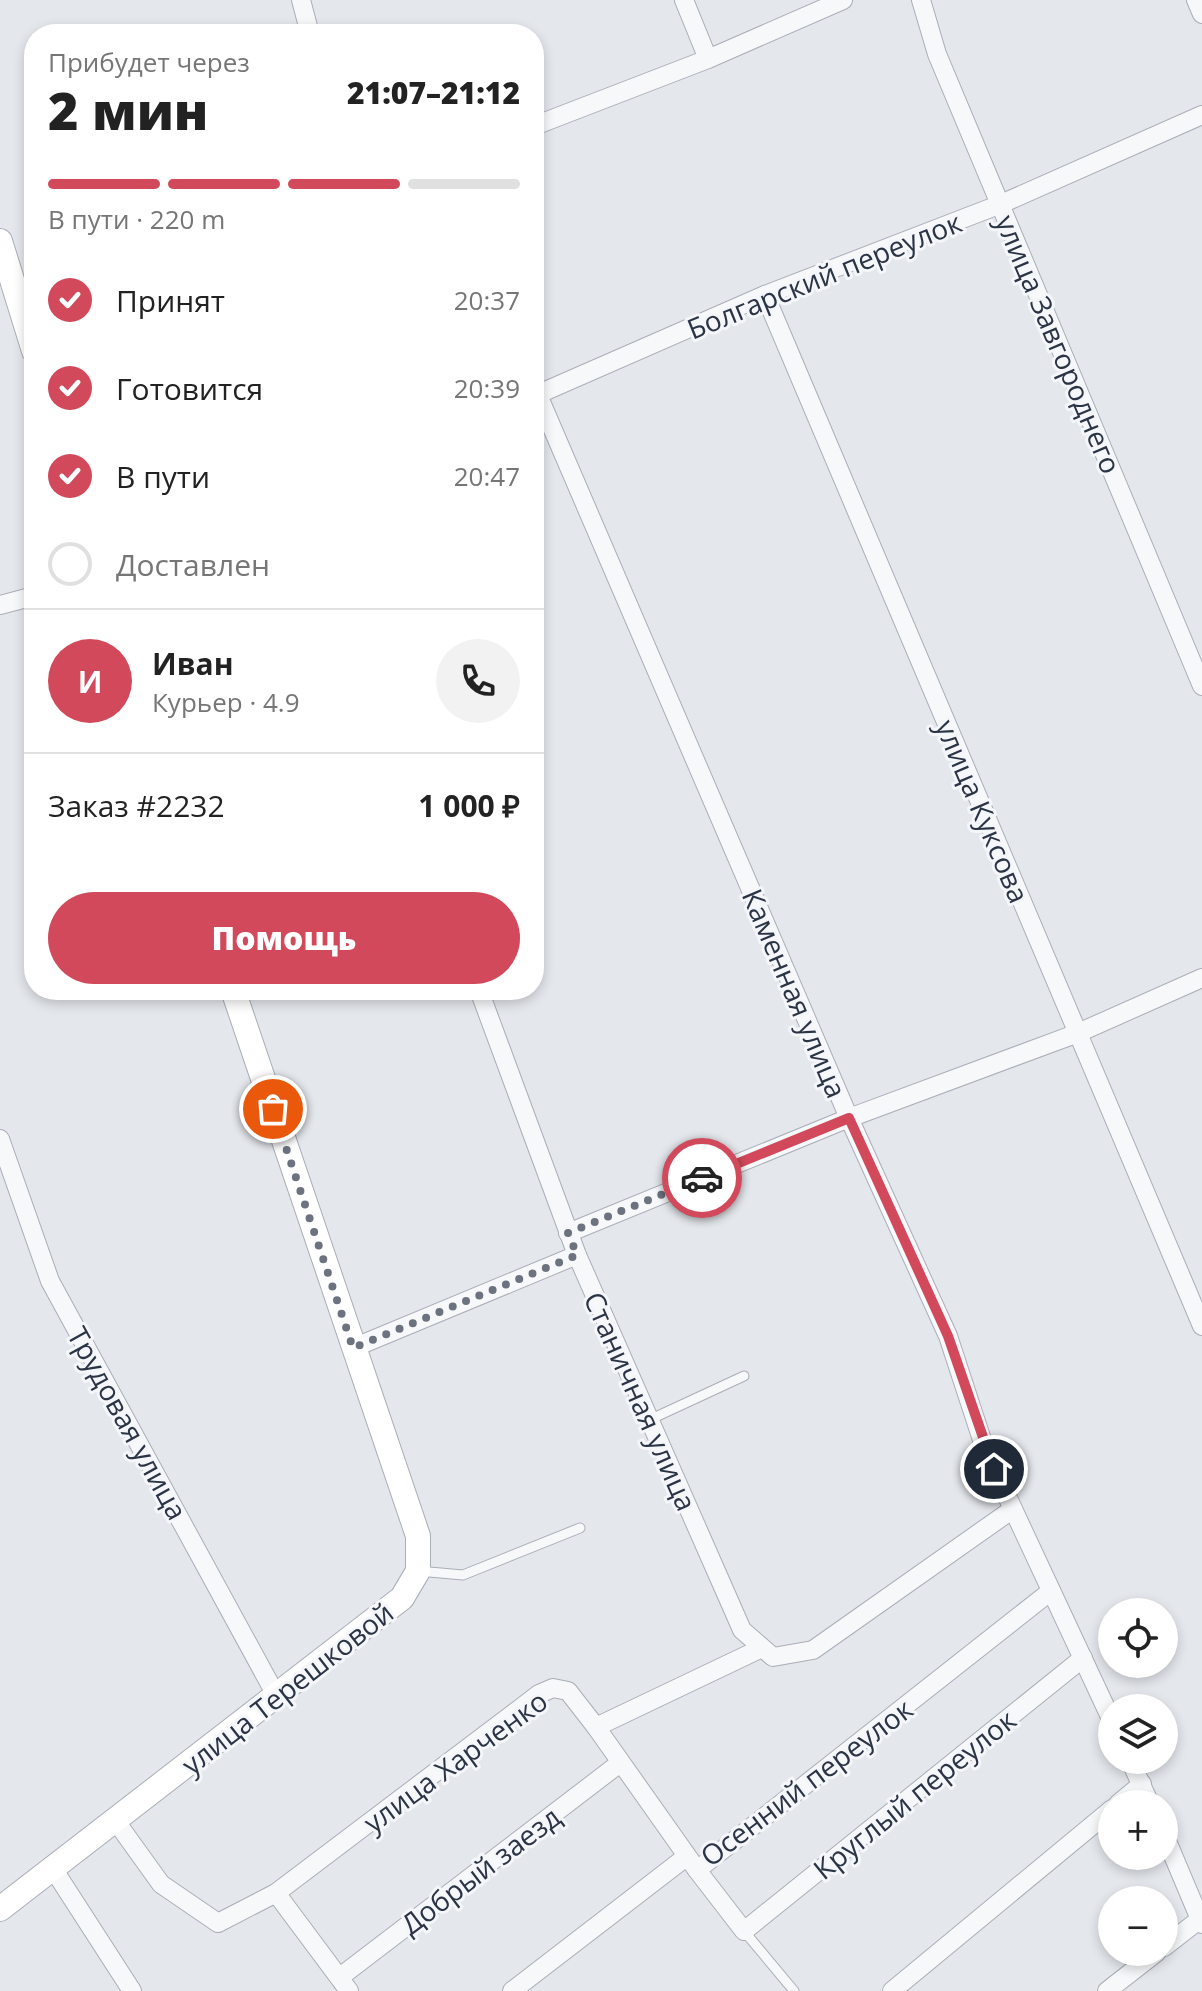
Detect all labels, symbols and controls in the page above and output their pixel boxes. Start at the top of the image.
text: Прибудет через [48,44,250,80]
text: 21:07–21:12 [347,72,520,113]
text: 2 мин [48,74,208,145]
text: В пути · 220 m [48,201,225,237]
street label: Болгарский переулок [681,202,967,347]
street label: улица Завгороднего [987,209,1131,479]
icon: check [48,278,92,322]
text: Принят [116,280,225,321]
text: 20:37 [454,282,520,318]
icon: check [48,366,92,410]
text: Готовится [116,368,263,409]
text: 20:39 [454,370,520,406]
icon: check [48,454,92,498]
text: В пути [116,456,210,497]
text: 20:47 [454,458,520,494]
text: Доставлен [116,544,270,585]
button: phone [436,639,520,723]
text: Иван [152,643,234,684]
text: И [78,661,102,702]
text: Курьер · 4.9 [152,684,300,720]
street label: улица Куксова [927,714,1039,908]
text: Заказ #2232 [48,785,225,826]
text: 1 000 ₽ [418,785,520,826]
street label: Каменная улица [734,883,856,1103]
button: Помощь [48,892,520,984]
pin [239,1075,307,1143]
icon: bag [251,1087,295,1131]
courier [662,1138,742,1218]
icon: car [680,1156,724,1200]
street label: Станичная улица [576,1286,706,1516]
street label: Трудовая улица [59,1320,197,1526]
pin [960,1435,1028,1503]
icon: home [972,1447,1016,1491]
street label: улица Терешковой [173,1593,401,1783]
map controls [1098,1598,1178,1966]
button: locate [1098,1598,1178,1678]
street label: улица Харченко [355,1681,555,1841]
street label: Осенний переулок [692,1689,920,1874]
button: layers [1098,1694,1178,1774]
street label: Круглый переулок [805,1700,1024,1887]
button: + [1098,1790,1178,1870]
street label: Добрый заезд [392,1797,568,1943]
button: − [1098,1886,1178,1966]

